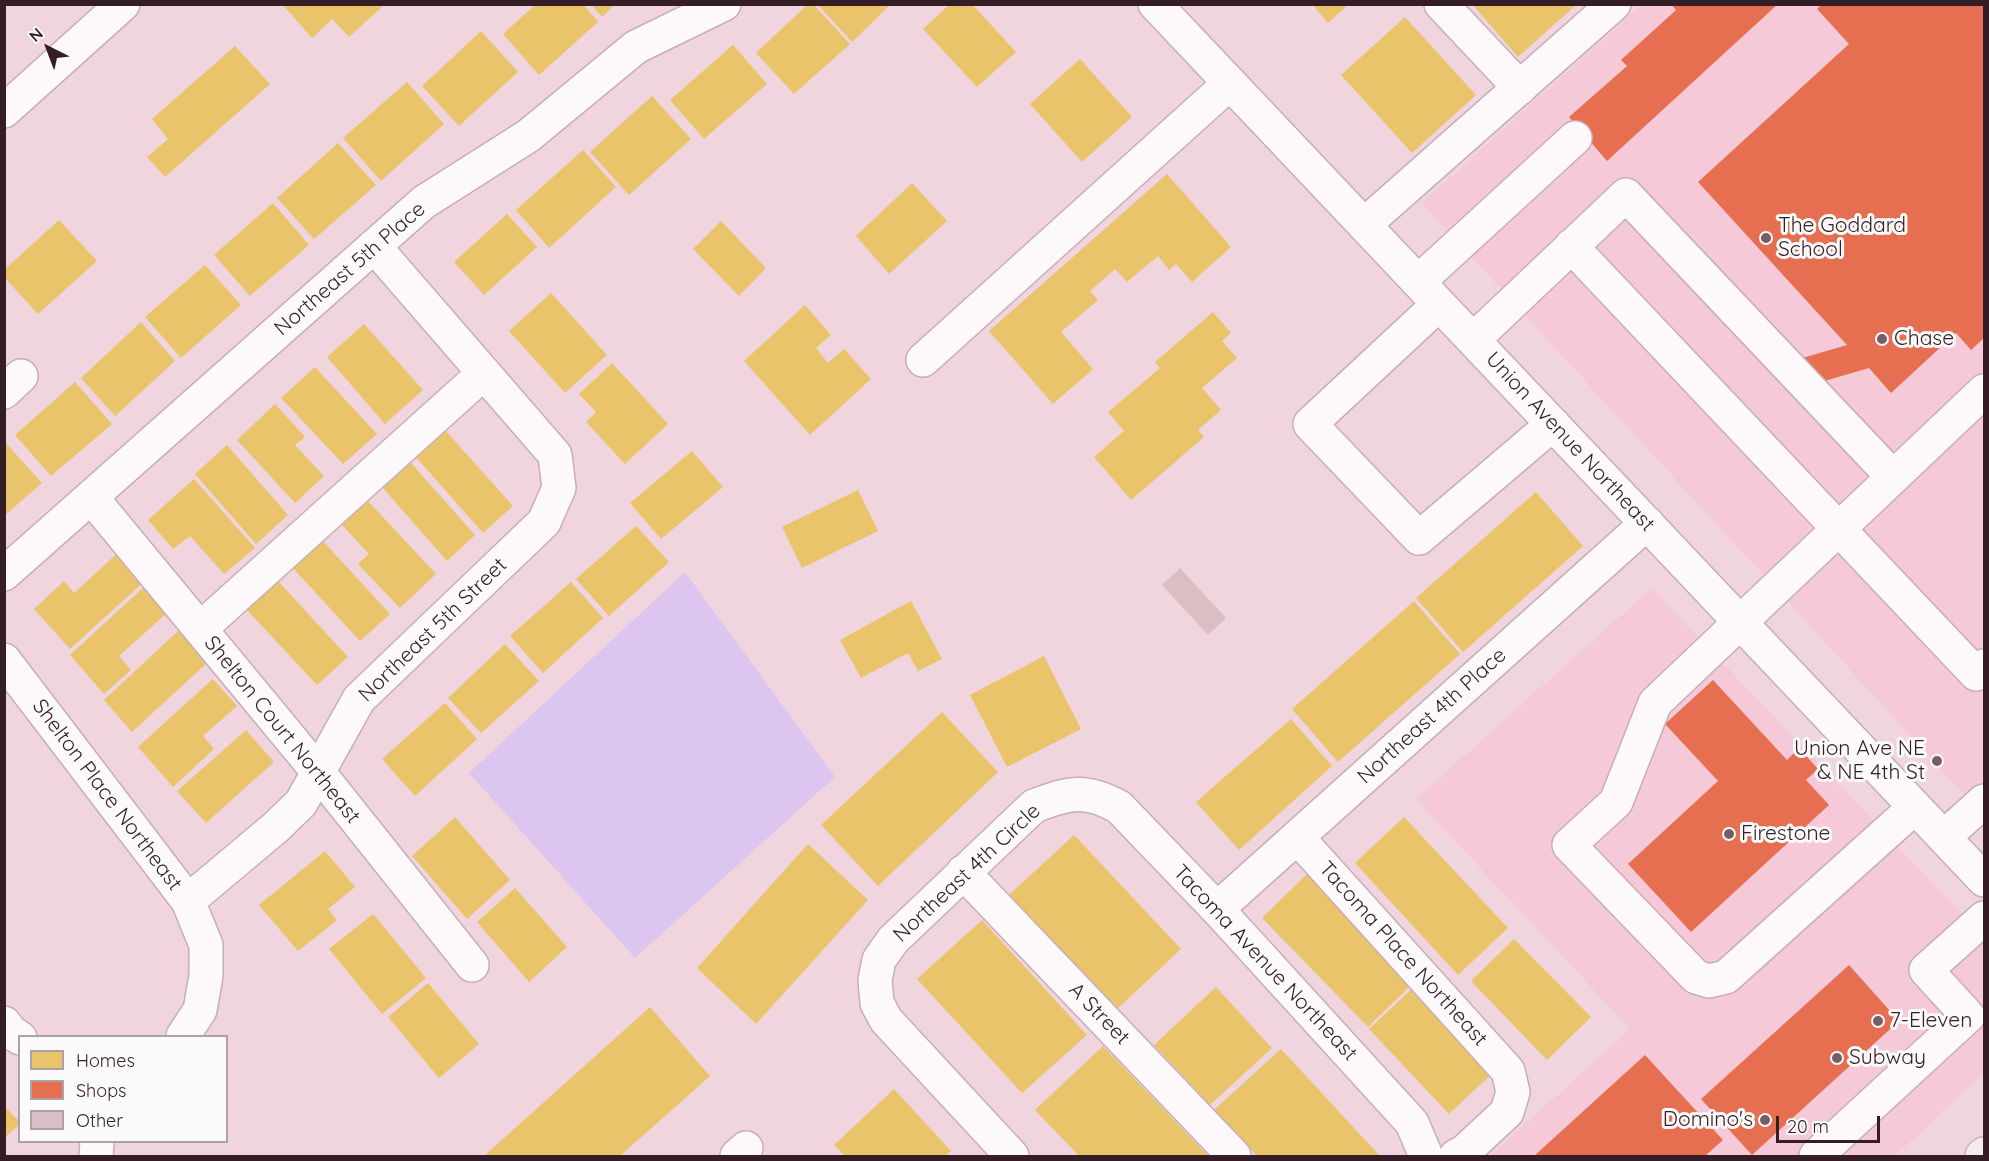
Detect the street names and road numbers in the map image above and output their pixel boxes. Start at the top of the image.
street label: Northeast 5th Place [269,197,431,341]
street label: Union Avenue Northeast [1480,347,1660,537]
street label: Northeast 5th Street [354,553,512,707]
street label: Shelton Court Northeast [199,631,365,829]
street label: Northeast 4th Place [1353,643,1511,789]
street label: Shelton Place Northeast [27,694,187,896]
street label: Northeast 4th Circle [888,798,1046,948]
street label: Tacoma Place Northeast [1313,856,1493,1052]
street label: Tacoma Avenue Northeast [1168,860,1362,1066]
street label: A Street [1063,978,1135,1050]

